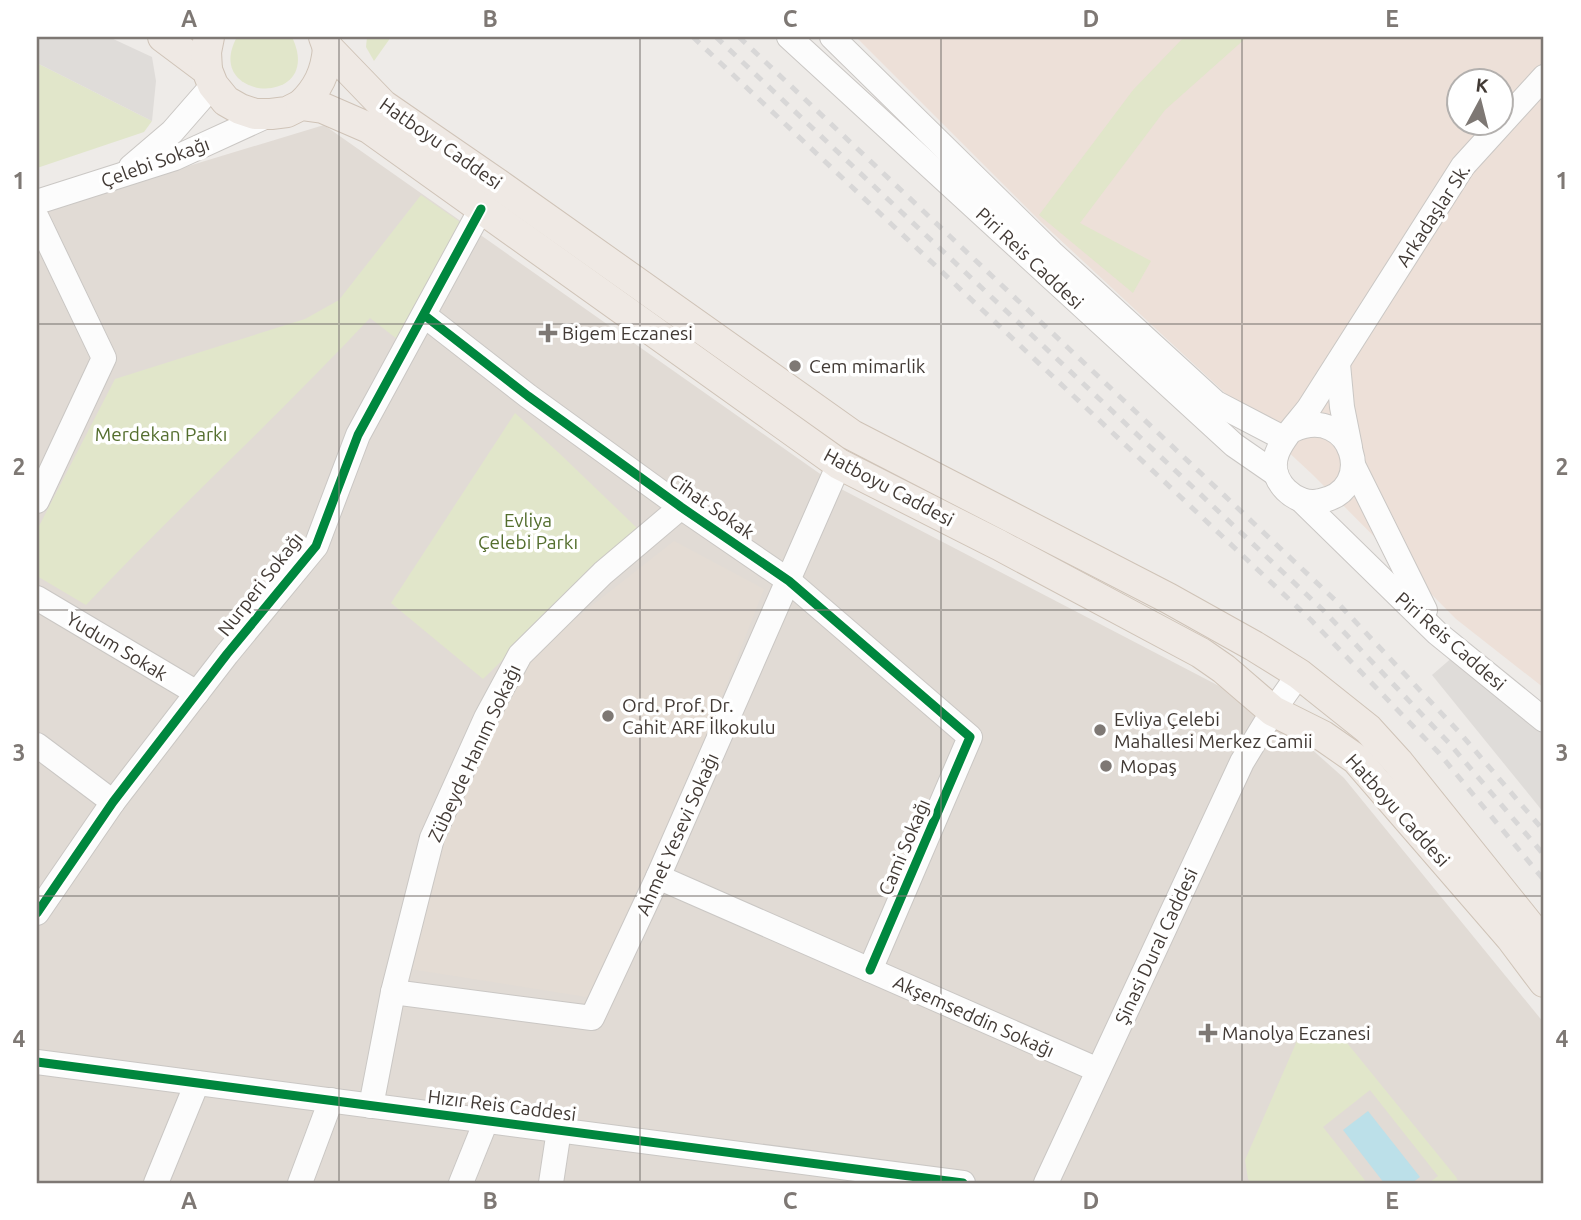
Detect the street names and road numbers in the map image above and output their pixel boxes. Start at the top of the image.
street label: Hatboyu Caddesi [376,93,506,193]
street label: Çelebi Sokağı [98,132,212,192]
street label: Arkadaşlar Sk. [1391,159,1475,271]
street label: Piri Reis Caddesi [972,203,1088,313]
street label: Hatboyu Caddesi [820,443,958,531]
street label: Cihat Sokak [665,469,759,544]
street label: Nurperi Sokağı [213,528,307,640]
street label: Piri Reis Caddesi [1391,587,1511,695]
street label: Yudum Sokak [62,607,172,685]
street label: Zübeyde Hanım Sokağı [423,661,525,845]
street label: Ahmet Yesevi Sokağı [631,749,723,919]
street label: Hatboyu Caddesi [1342,749,1454,871]
street label: Cami Sokağı [874,795,934,899]
street label: Şinasi Dural Caddesi [1110,864,1202,1028]
street label: Akşemseddin Sokağı [890,971,1058,1061]
street label: Hızır Reis Caddesi [427,1085,577,1125]

